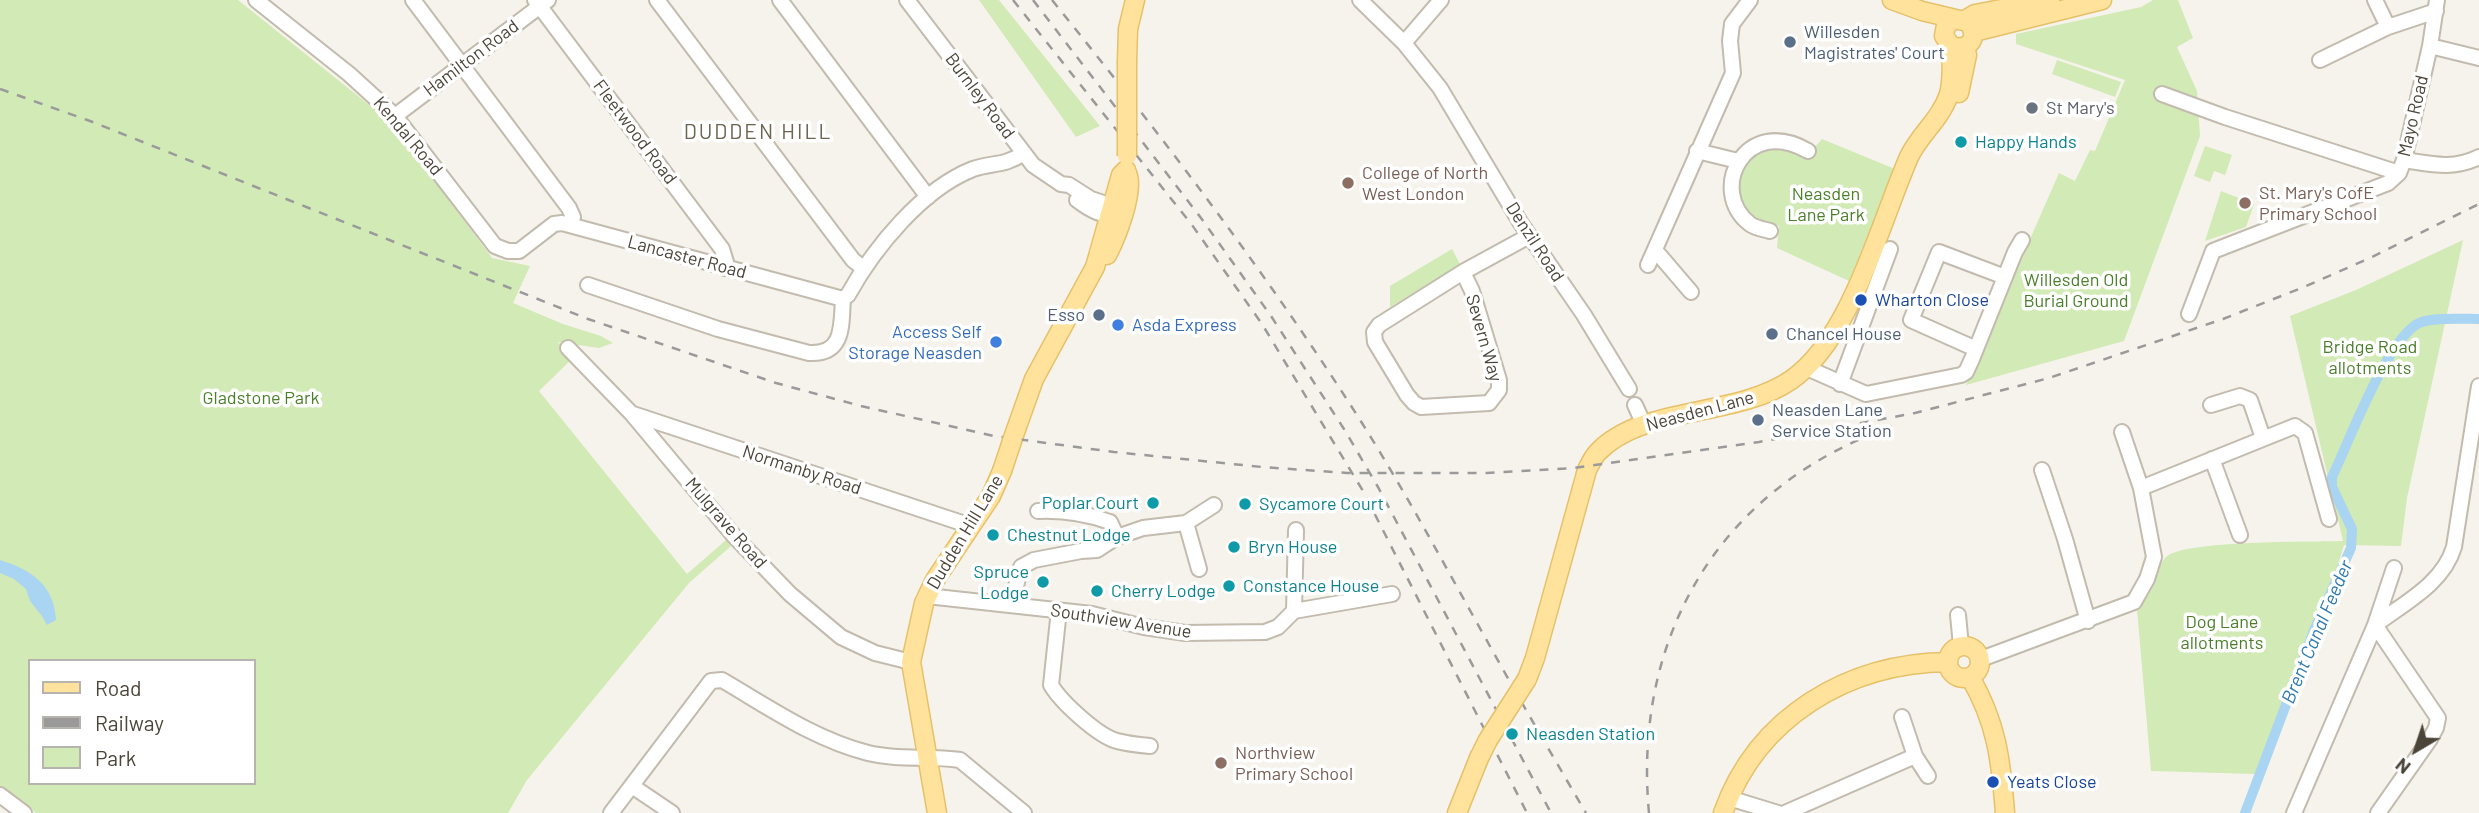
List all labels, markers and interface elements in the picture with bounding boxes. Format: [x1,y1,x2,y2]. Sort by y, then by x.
street label: Hamilton Road [419,15,523,101]
place label: Willesden Magistrates' Court [1804,21,1945,64]
marker: Willesden Magistrates' Court [1782,34,1798,50]
street label: Burnley Road [941,49,1019,143]
street label: Mayo Road [2393,73,2433,159]
street label: Fleetwood Road [589,75,681,189]
street label: Kendal Road [369,92,447,180]
place label: St Mary's [2046,97,2115,119]
marker: St Mary's [2024,100,2040,116]
district label: DUDDEN HILL [685,119,831,145]
place label: Happy Hands [1975,131,2077,153]
marker: Happy Hands [1953,134,1969,150]
place label: College of North West London [1362,162,1488,204]
marker: College of North West London [1340,175,1356,191]
place label: St. Mary's CofE Primary School [2259,182,2377,224]
park label: Neasden Lane Park [1787,183,1865,226]
marker: St. Mary's CofE Primary School [2237,195,2253,211]
street label: Denzil Road [1501,198,1569,286]
street label: Lancaster Road [625,231,749,283]
park label: Willesden Old Burial Ground [2023,269,2129,312]
place label: Wharton Close [1875,289,1989,311]
street label: Severn Way [1461,292,1507,384]
marker: Wharton Close [1853,292,1869,308]
place label: Esso [1047,304,1085,326]
marker: Esso [1091,307,1107,323]
place label: Asda Express [1132,314,1237,336]
marker: Asda Express [1110,317,1126,333]
place label: Access Self Storage Neasden [848,321,982,364]
place label: Chancel House [1786,323,1902,345]
marker: Chancel House [1764,326,1780,342]
marker: Access Self Storage Neasden [988,334,1004,350]
park label: Bridge Road allotments [2323,336,2417,378]
street label: Neasden Lane [1644,386,1756,436]
park label: Gladstone Park [202,387,320,409]
place label: Neasden Lane Service Station [1772,399,1892,442]
marker: Neasden Lane Service Station [1750,412,1766,428]
street label: Normanby Road [740,441,864,499]
street label: Dudden Hill Lane [922,471,1008,593]
street label: Mulgrave Road [681,473,771,573]
place label: Poplar Court [1042,492,1139,514]
place label: Sycamore Court [1259,493,1384,515]
marker: Poplar Court [1145,495,1161,511]
marker: Sycamore Court [1237,496,1253,512]
place label: Chestnut Lodge [1007,524,1131,546]
marker: Chestnut Lodge [985,527,1001,543]
place label: Bryn House [1248,536,1337,558]
marker: Bryn House [1226,539,1242,555]
water label: Brent Canal Feeder [2277,557,2357,707]
place label: Spruce Lodge [973,561,1029,604]
marker: Spruce Lodge [1035,574,1051,590]
place label: Constance House [1243,575,1379,597]
marker: Constance House [1221,578,1237,594]
place label: Cherry Lodge [1111,580,1216,602]
marker: Cherry Lodge [1089,583,1105,599]
street label: Southview Avenue [1049,599,1193,643]
park label: Dog Lane allotments [2181,611,2263,654]
legend [28,659,256,785]
text: Road [95,675,141,700]
text: Railway [95,710,164,735]
north arrow [2381,715,2451,785]
place label: Neasden Station [1526,723,1655,745]
marker: Neasden Station [1504,726,1520,742]
place label: Northview Primary School [1235,742,1353,784]
text: Park [95,745,136,770]
text: N [2390,754,2415,780]
marker: Northview Primary School [1213,755,1229,771]
place label: Yeats Close [2007,771,2097,793]
marker: Yeats Close [1985,774,2001,790]

